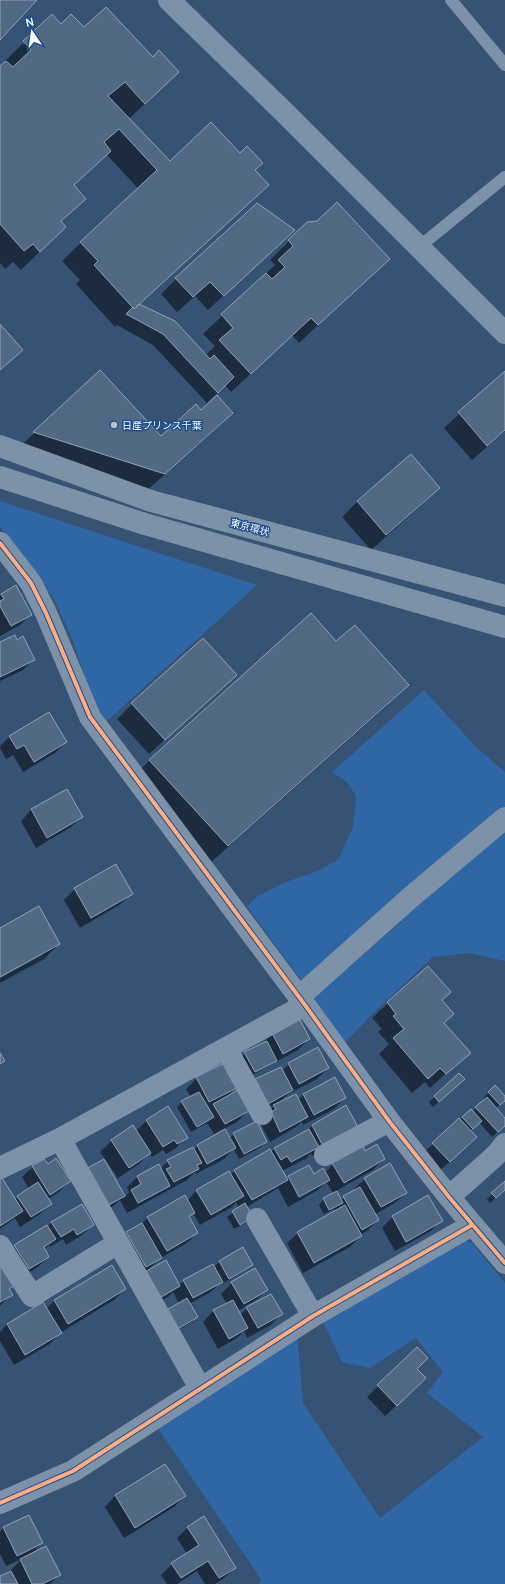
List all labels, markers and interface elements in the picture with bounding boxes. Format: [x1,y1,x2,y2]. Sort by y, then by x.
north arrow [12,12,52,52]
text: N [24,14,35,30]
place label: 日産プリンス千葉 [122,418,202,432]
marker: 日産プリンス千葉 [109,420,119,430]
street label: 東京環状 [229,515,271,539]

